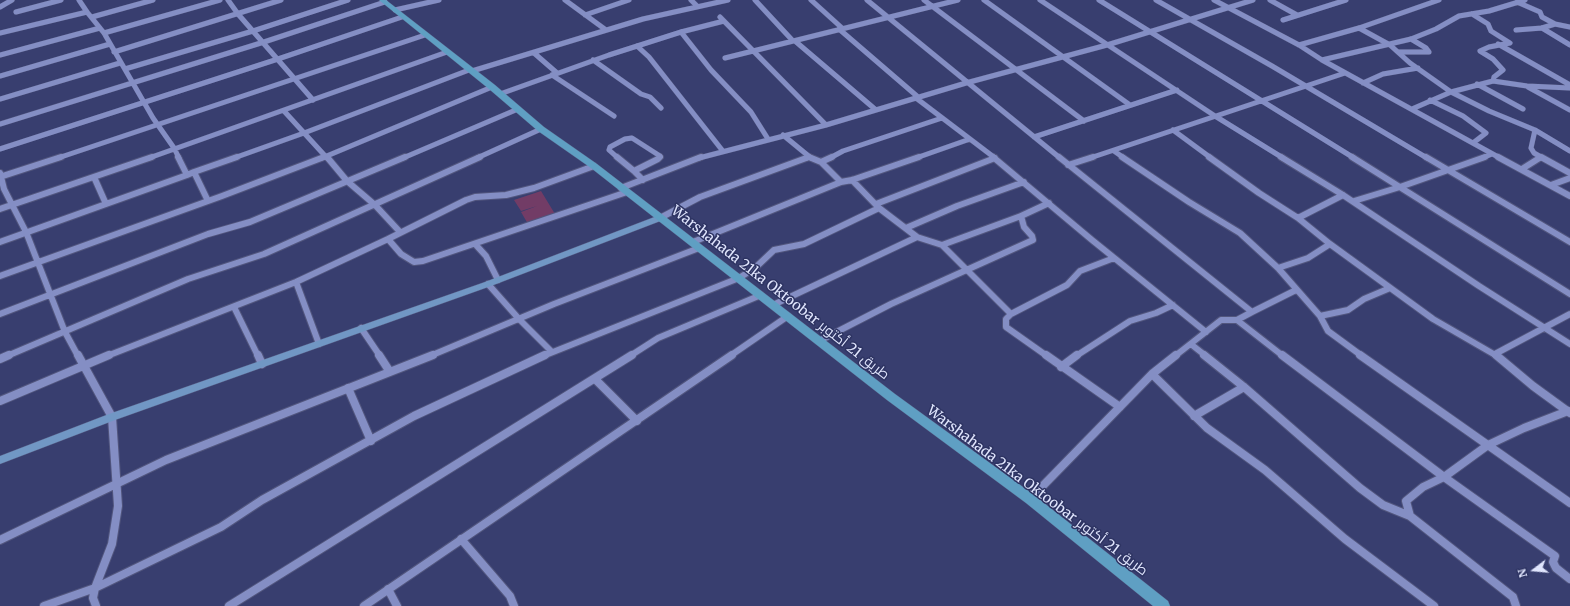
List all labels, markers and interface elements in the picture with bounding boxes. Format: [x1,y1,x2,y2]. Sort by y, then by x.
street label: Warshahada 21ka Oktoobar طريق 21 أكتوبر [668,203,892,383]
street label: Warshahada 21ka Oktoobar طريق 21 أكتوبر [923,402,1151,580]
north arrow [1514,550,1554,590]
text: N [1515,567,1530,579]

